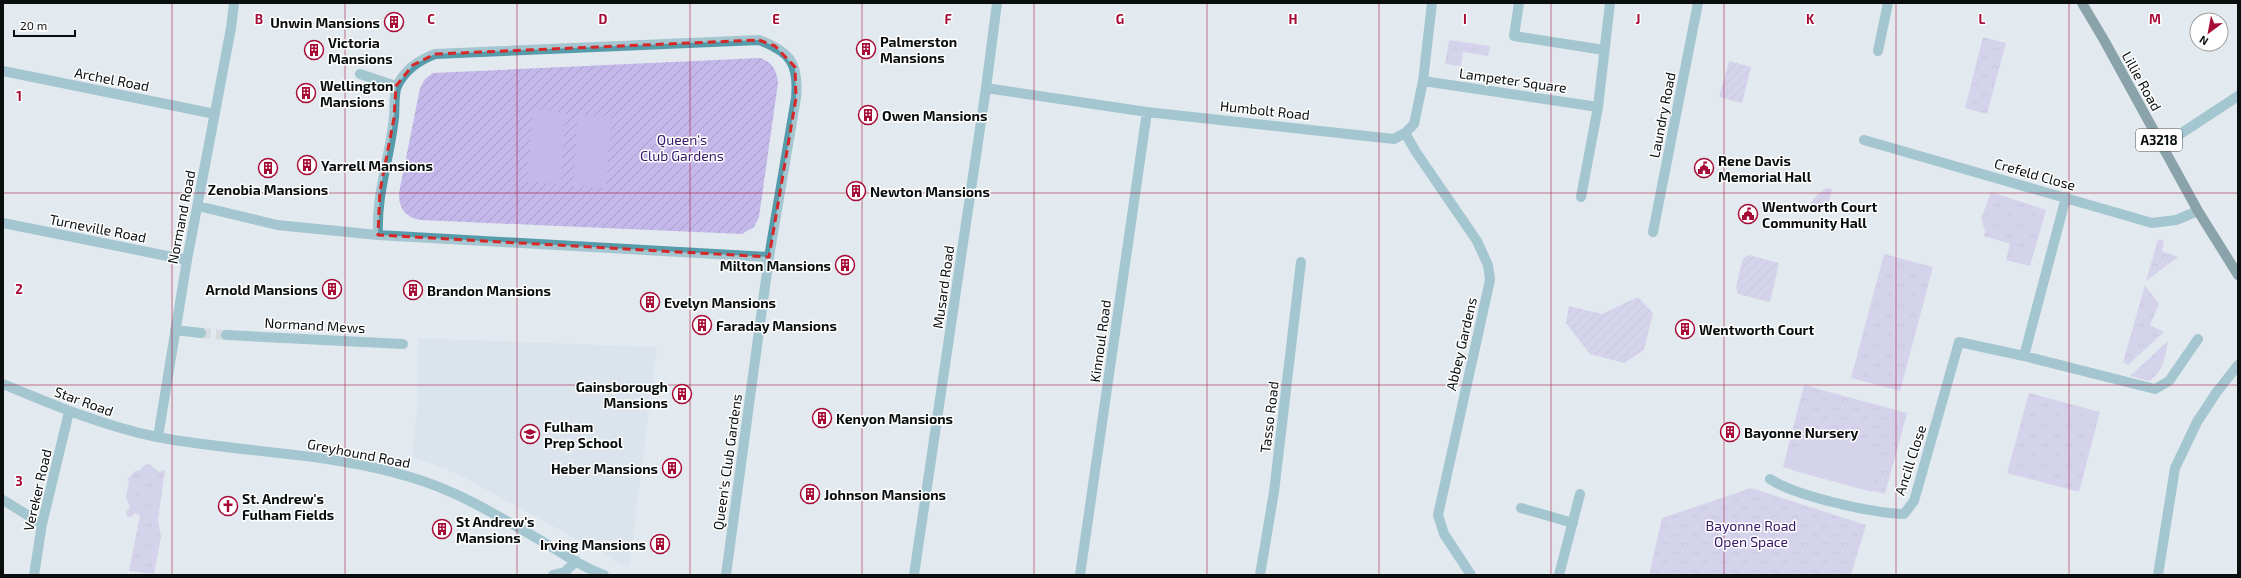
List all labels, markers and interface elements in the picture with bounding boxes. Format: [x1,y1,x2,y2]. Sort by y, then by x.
text: B [255,11,263,27]
building icon: Unwin Mansions [383,11,405,33]
text: C [427,11,435,27]
text: D [599,11,608,27]
text: E [772,11,780,27]
text: F [944,11,952,27]
text: G [1116,11,1124,27]
text: H [1289,11,1298,27]
text: I [1463,11,1467,27]
text: J [1636,11,1640,27]
text: K [1806,11,1815,27]
text: L [1979,11,1986,27]
text: M [2149,11,2161,27]
scale bar [14,12,75,38]
north arrow [2189,12,2229,52]
place label: Unwin Mansions [270,14,380,31]
text: 20 m [20,18,47,32]
place label: Palmerston Mansions [880,33,957,66]
text: N [2197,33,2210,49]
place label: Victoria Mansions [328,34,393,67]
building icon: Palmerston Mansions [855,38,877,60]
building icon: Victoria Mansions [303,39,325,61]
street label: Lillie Road [2119,48,2165,114]
street label: Archel Road [73,63,151,95]
street label: Lampeter Square [1458,64,1568,96]
street label: Laundry Road [1645,71,1679,159]
place label: Wellington Mansions [320,77,393,110]
building icon: Wellington Mansions [295,82,317,104]
text: 1 [16,88,22,104]
street label: Humbolt Road [1219,97,1311,123]
building icon: Owen Mansions [857,104,879,126]
place label: Owen Mansions [882,107,987,124]
road number: A3218 [2136,129,2182,151]
park label: Queen's Club Gardens [640,131,724,164]
place label: Rene Davis Memorial Hall [1718,152,1812,185]
building icon: Yarrell Mansions [296,154,318,176]
street label: Crefeld Close [1992,154,2078,194]
building icon: Zenobia Mansions [257,157,279,179]
place label: Yarrell Mansions [321,157,433,174]
public building icon: Rene Davis Memorial Hall [1693,157,1715,179]
street label: Normand Road [164,169,198,265]
building icon: Newton Mansions [845,180,867,202]
place label: Zenobia Mansions [208,181,328,198]
place label: Newton Mansions [870,183,990,200]
place label: Wentworth Court Community Hall [1762,198,1878,231]
public building icon: Wentworth Court Community Hall [1737,203,1759,225]
street label: Turneville Road [48,210,148,246]
street label: Musard Road [929,244,957,330]
building icon: Milton Mansions [834,254,856,276]
place label: Milton Mansions [720,257,831,274]
building icon: Arnold Mansions [321,278,343,300]
building icon: Brandon Mansions [402,279,424,301]
text: 2 [15,281,23,297]
place label: Arnold Mansions [206,281,318,298]
place label: Brandon Mansions [427,282,551,299]
building icon: Evelyn Mansions [639,291,661,313]
place label: Evelyn Mansions [664,294,776,311]
street label: Abbey Gardens [1442,296,1480,392]
street label: Kinnoul Road [1086,299,1114,383]
street label: Normand Mews [264,314,366,336]
building icon: Faraday Mansions [691,314,713,336]
place label: Faraday Mansions [716,317,837,334]
building icon: Wentworth Court [1674,318,1696,340]
place label: Wentworth Court [1699,321,1815,338]
place label: Gainsborough Mansions [576,378,668,411]
street label: Tasso Road [1256,380,1282,454]
street label: Star Road [52,382,116,420]
building icon: Gainsborough Mansions [671,383,693,405]
street label: Queen's Club Gardens [709,393,745,531]
building icon: Kenyon Mansions [811,407,833,429]
place label: Kenyon Mansions [836,410,953,427]
place label: Fulham Prep School [544,418,623,451]
building icon: Bayonne Nursery [1719,421,1741,443]
school or university icon: Fulham Prep School [519,423,541,445]
street label: Ancill Close [1891,423,1929,497]
place label: Bayonne Nursery [1744,424,1858,441]
street label: Greyhound Road [306,435,412,471]
street label: Vereker Road [19,447,55,533]
building icon: Heber Mansions [661,457,683,479]
place label: Heber Mansions [551,460,658,477]
text: 3 [15,473,23,489]
building icon: Johnson Mansions [799,483,821,505]
place label: Johnson Mansions [824,486,946,503]
place label: St. Andrew's Fulham Fields [242,490,334,523]
church icon: St. Andrew's Fulham Fields [217,495,239,517]
place label: St Andrew's Mansions [456,513,535,546]
park label: Bayonne Road Open Space [1706,517,1796,550]
building icon: St Andrew's Mansions [431,518,453,540]
building icon: Irving Mansions [649,533,671,555]
place label: Irving Mansions [540,536,646,553]

